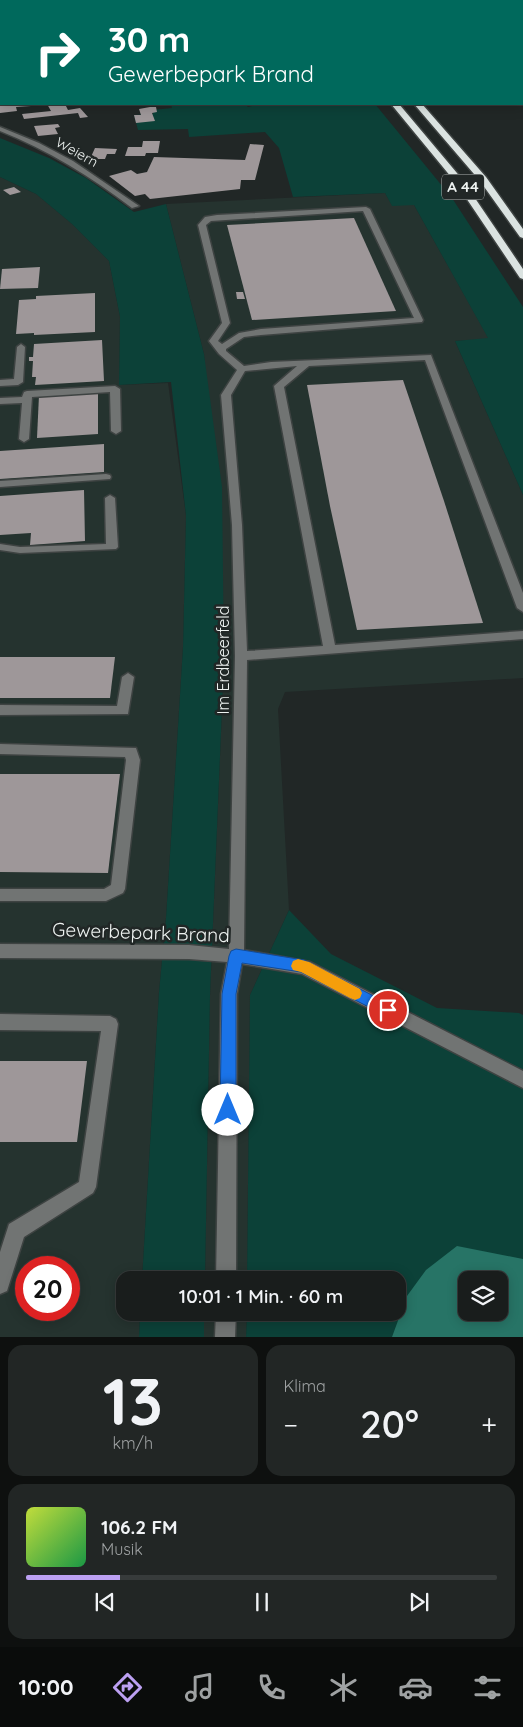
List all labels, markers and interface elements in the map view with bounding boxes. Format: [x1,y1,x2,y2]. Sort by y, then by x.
text: 30 m [108,17,190,61]
icon: right [25,20,90,85]
text: Gewerbepark Brand [108,60,314,88]
street label: Weiern [53,133,101,171]
road number: A 44 [442,174,484,200]
street label: Im Erdbeerfeld [213,606,233,714]
street label: Gewerbepark Brand [52,917,230,947]
pin [367,989,409,1031]
icon: arrive [374,996,402,1024]
position arrow [201,1083,253,1135]
speed limit sign: 20 [15,1256,80,1321]
map controls [458,1271,508,1321]
button: layers [458,1271,508,1321]
text: 10:01 · 1 Min. · 60 m [179,1284,343,1308]
text: 13 [103,1360,163,1441]
text: Klima [284,1376,326,1396]
text: 20° [360,1400,419,1448]
text: − [284,1407,298,1442]
text: + [481,1407,497,1442]
text: km/h [112,1433,153,1453]
text: 106.2 FM [101,1515,178,1539]
text: Musik [101,1539,143,1559]
icon: previous [91,1588,119,1616]
icon: pause [248,1588,276,1616]
icon: next [405,1588,433,1616]
icon: directions [110,1670,145,1705]
icon: music [182,1670,217,1705]
icon: phone [254,1670,289,1705]
icon: climate [326,1670,361,1705]
icon: car [398,1670,433,1705]
icon: filters [470,1670,505,1705]
text: 10:00 [18,1673,74,1701]

